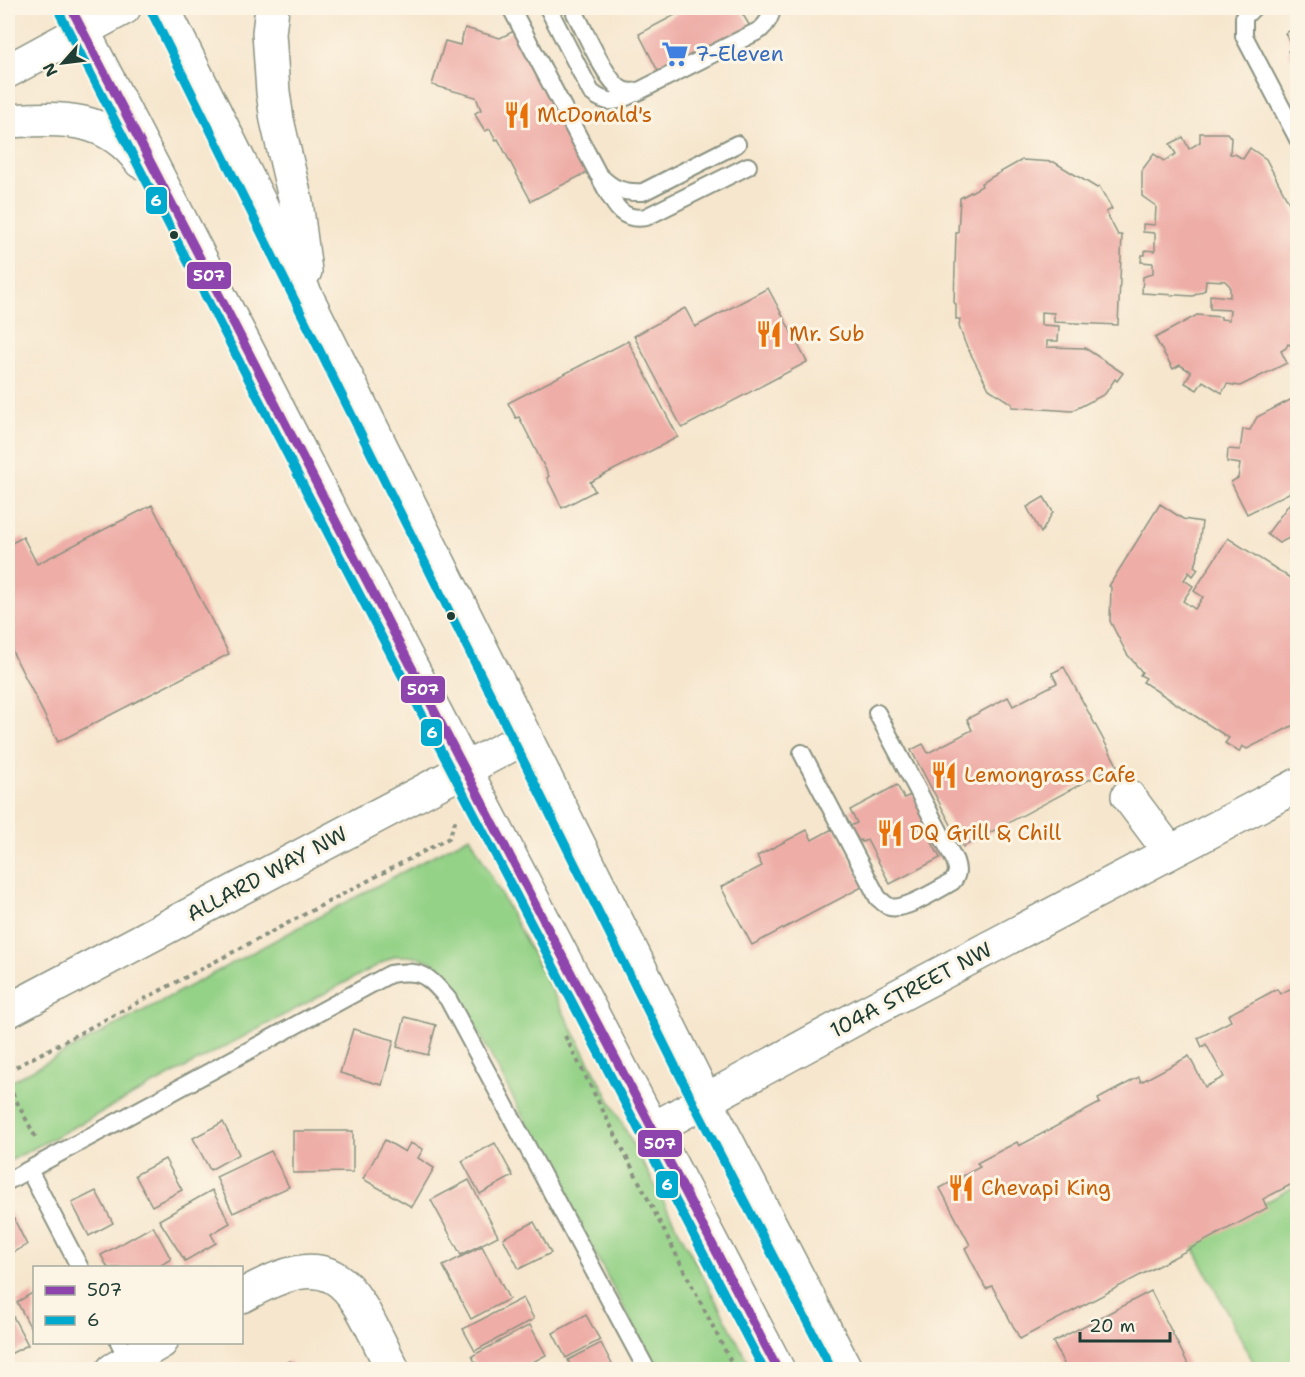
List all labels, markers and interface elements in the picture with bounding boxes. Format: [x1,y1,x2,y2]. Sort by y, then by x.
north arrow [33,33,93,93]
supermarket icon: 7-Eleven [660,39,690,69]
place label: 7-Eleven [695,40,784,68]
text: N [38,59,62,80]
restaurant icon: McDonald's [502,100,532,130]
place label: McDonald's [537,101,652,129]
line badge: 6 [145,186,168,215]
text: 6 [150,190,162,211]
unlabelled marker [168,229,180,241]
line badge: 507 [186,261,232,290]
text: 507 [193,265,225,286]
restaurant icon: Mr. Sub [754,319,784,349]
place label: Mr. Sub [789,320,865,348]
unlabelled marker [445,610,457,622]
line badge: 507 [400,675,446,704]
text: 507 [407,679,439,700]
line badge: 6 [420,718,443,747]
text: 6 [426,722,438,743]
restaurant icon: Lemongrass Cafe [929,760,959,790]
place label: Lemongrass Cafe [964,761,1136,789]
restaurant icon: DQ Grill & Chill [875,818,905,848]
place label: DQ Grill & Chill [910,819,1062,847]
street label: ALLARD WAY NW [182,820,352,928]
street label: 104A STREET NW [825,935,997,1045]
line badge: 507 [637,1129,683,1158]
text: 507 [644,1133,676,1154]
line badge: 6 [655,1170,679,1199]
restaurant icon: Chevapi King [946,1173,976,1203]
text: 6 [661,1174,673,1195]
place label: Chevapi King [981,1174,1111,1202]
legend [33,1266,243,1344]
text: 507 [87,1278,122,1302]
scale bar [1080,1305,1170,1343]
text: 6 [87,1308,100,1332]
text: 20 m [1089,1314,1135,1338]

